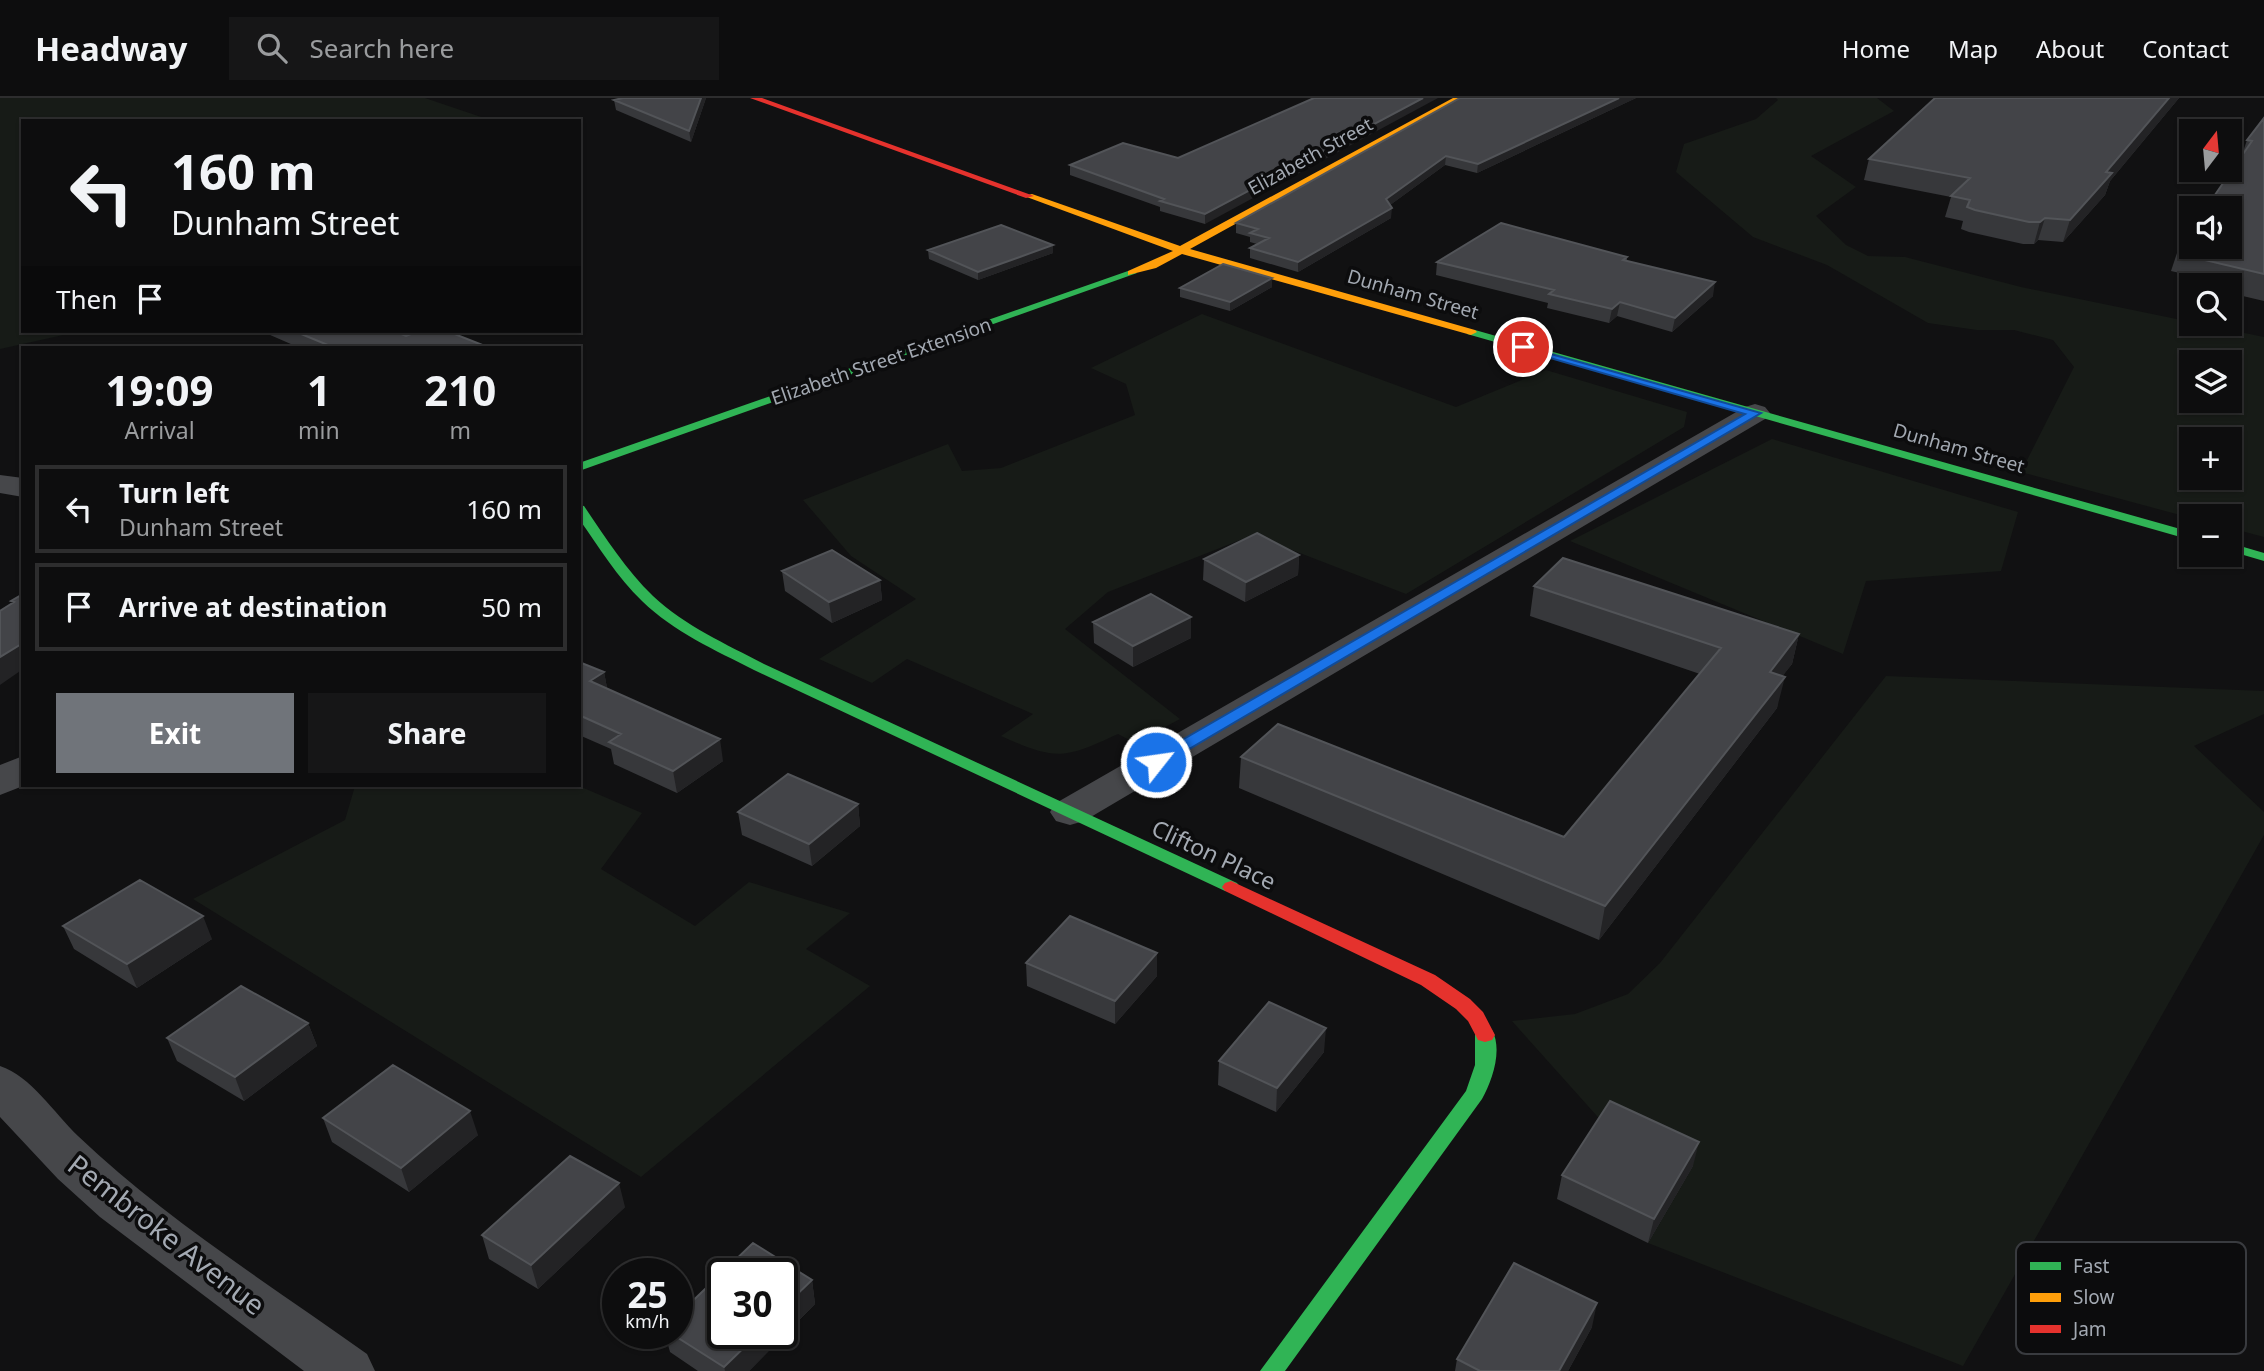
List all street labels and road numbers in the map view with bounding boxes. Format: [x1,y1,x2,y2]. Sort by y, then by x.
street label: Elizabeth Street [1243,111,1377,201]
street label: Dunham Street [1344,263,1482,325]
street label: Elizabeth Street Extension [768,311,994,411]
street label: Dunham Street [1890,417,2028,479]
street label: Clifton Place [1147,811,1281,897]
street label: Pembroke Avenue [61,1145,273,1323]

